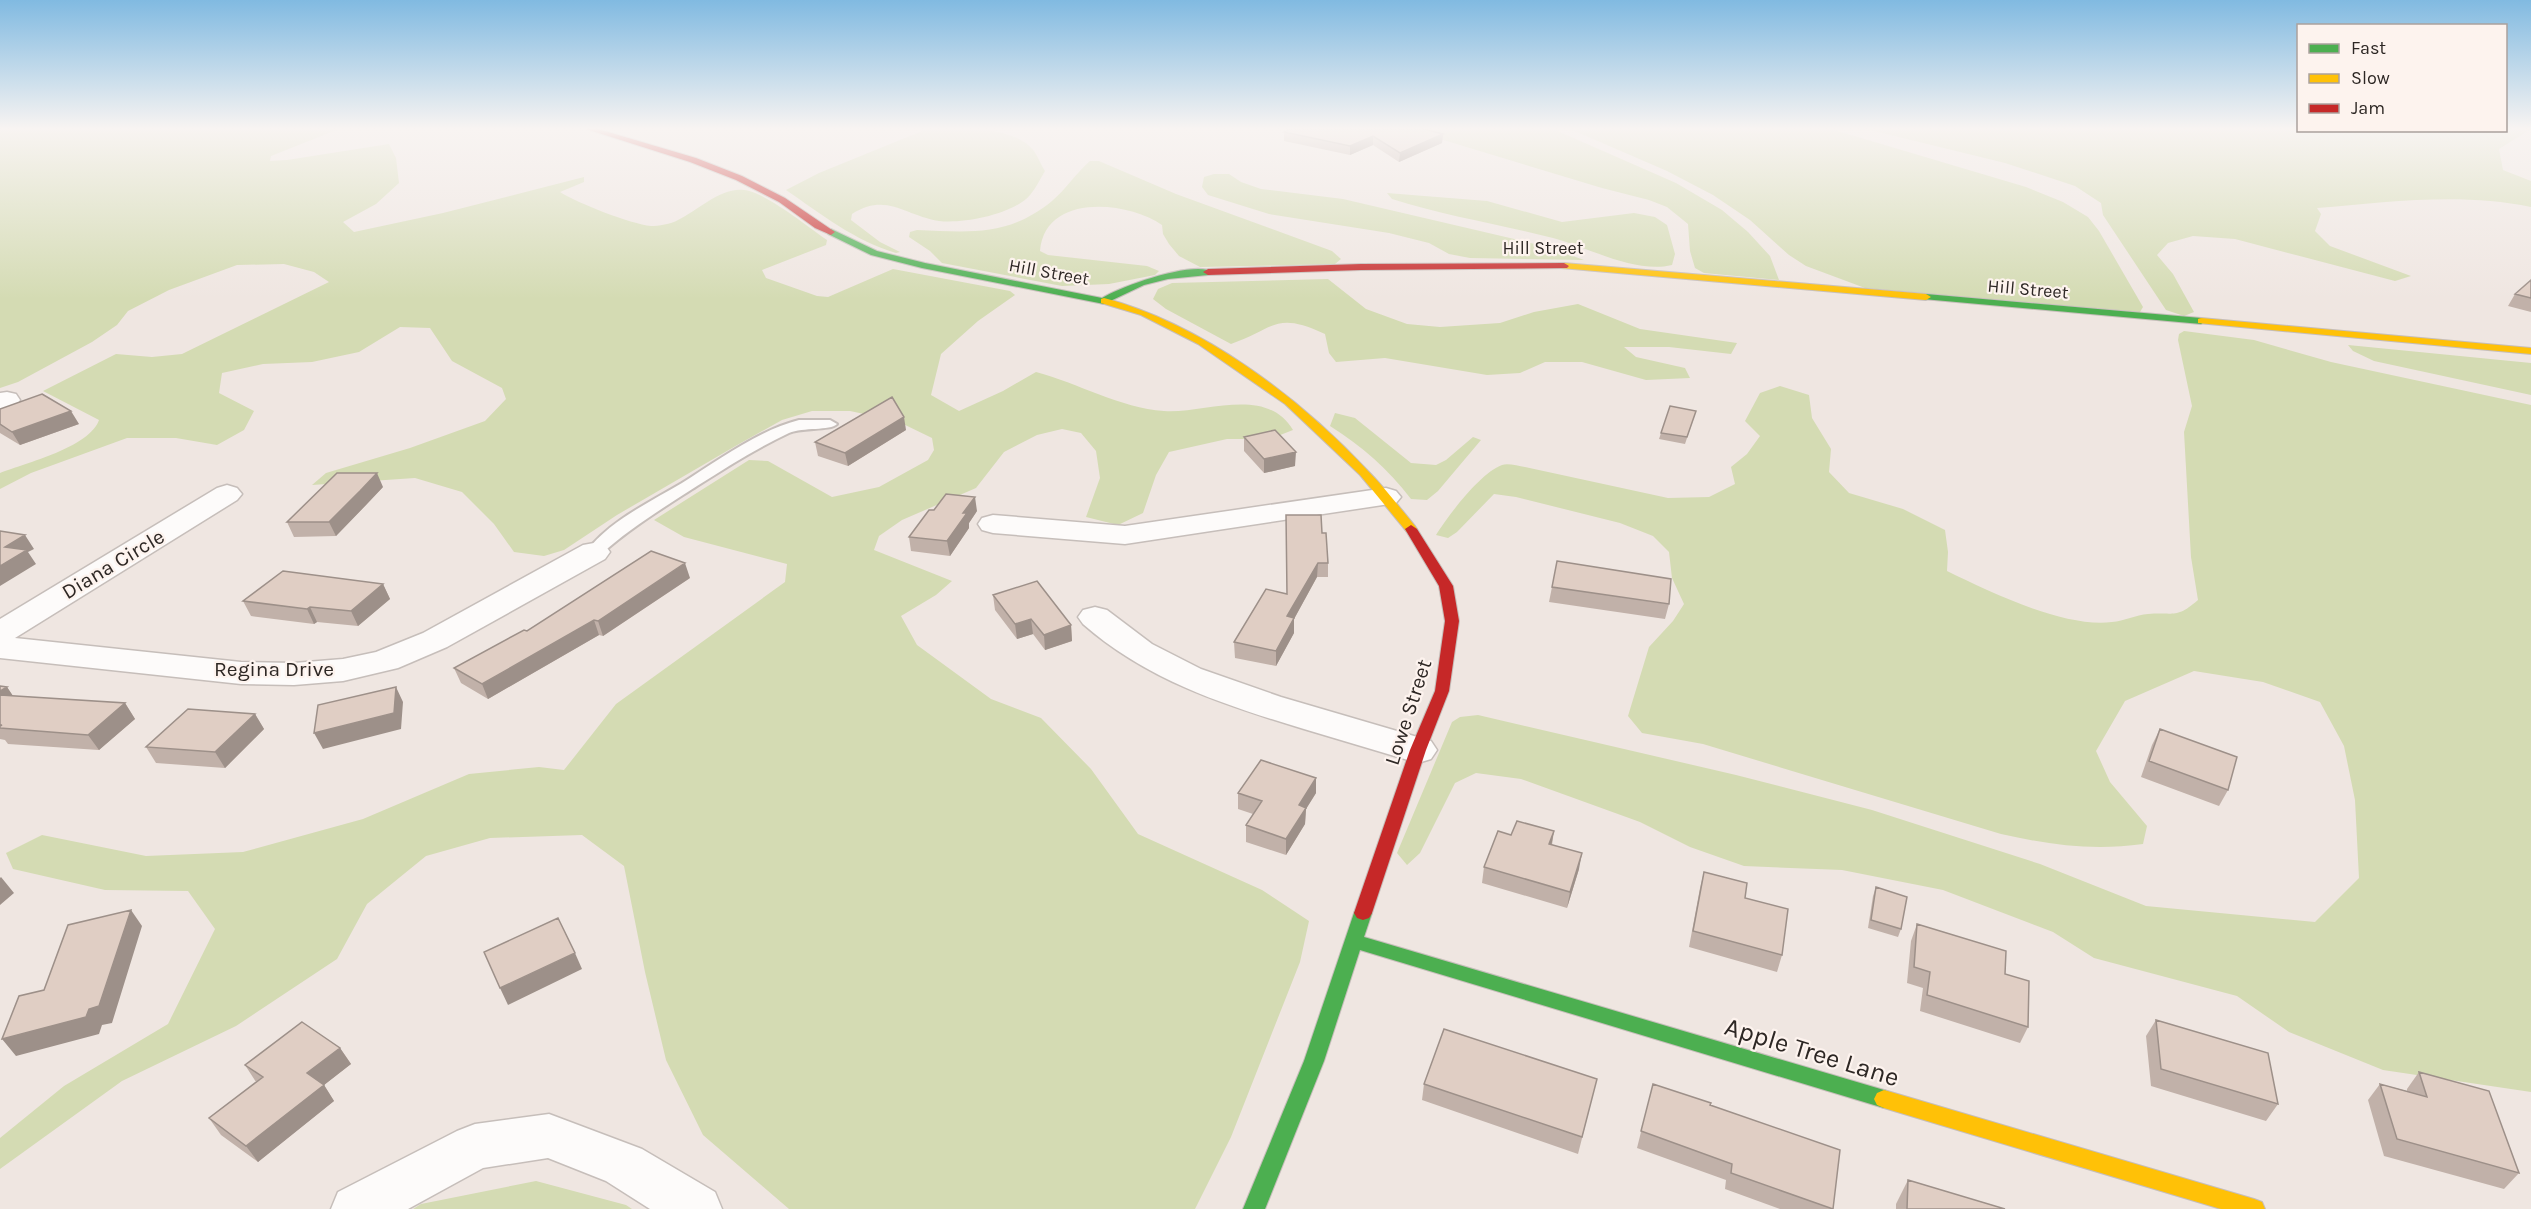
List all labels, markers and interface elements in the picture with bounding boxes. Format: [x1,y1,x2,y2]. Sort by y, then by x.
legend [2297,24,2507,132]
text: Fast [2351,37,2386,59]
text: Slow [2351,67,2390,89]
text: Jam [2351,97,2385,119]
street label: Hill Street [1502,237,1584,259]
street label: Hill Street [1007,254,1091,290]
street label: Hill Street [1987,275,2070,304]
street label: Diana Circle [57,524,169,604]
street label: Lowe Street [1380,656,1436,768]
street label: Regina Drive [214,657,334,681]
street label: Apple Tree Lane [1721,1011,1903,1093]

